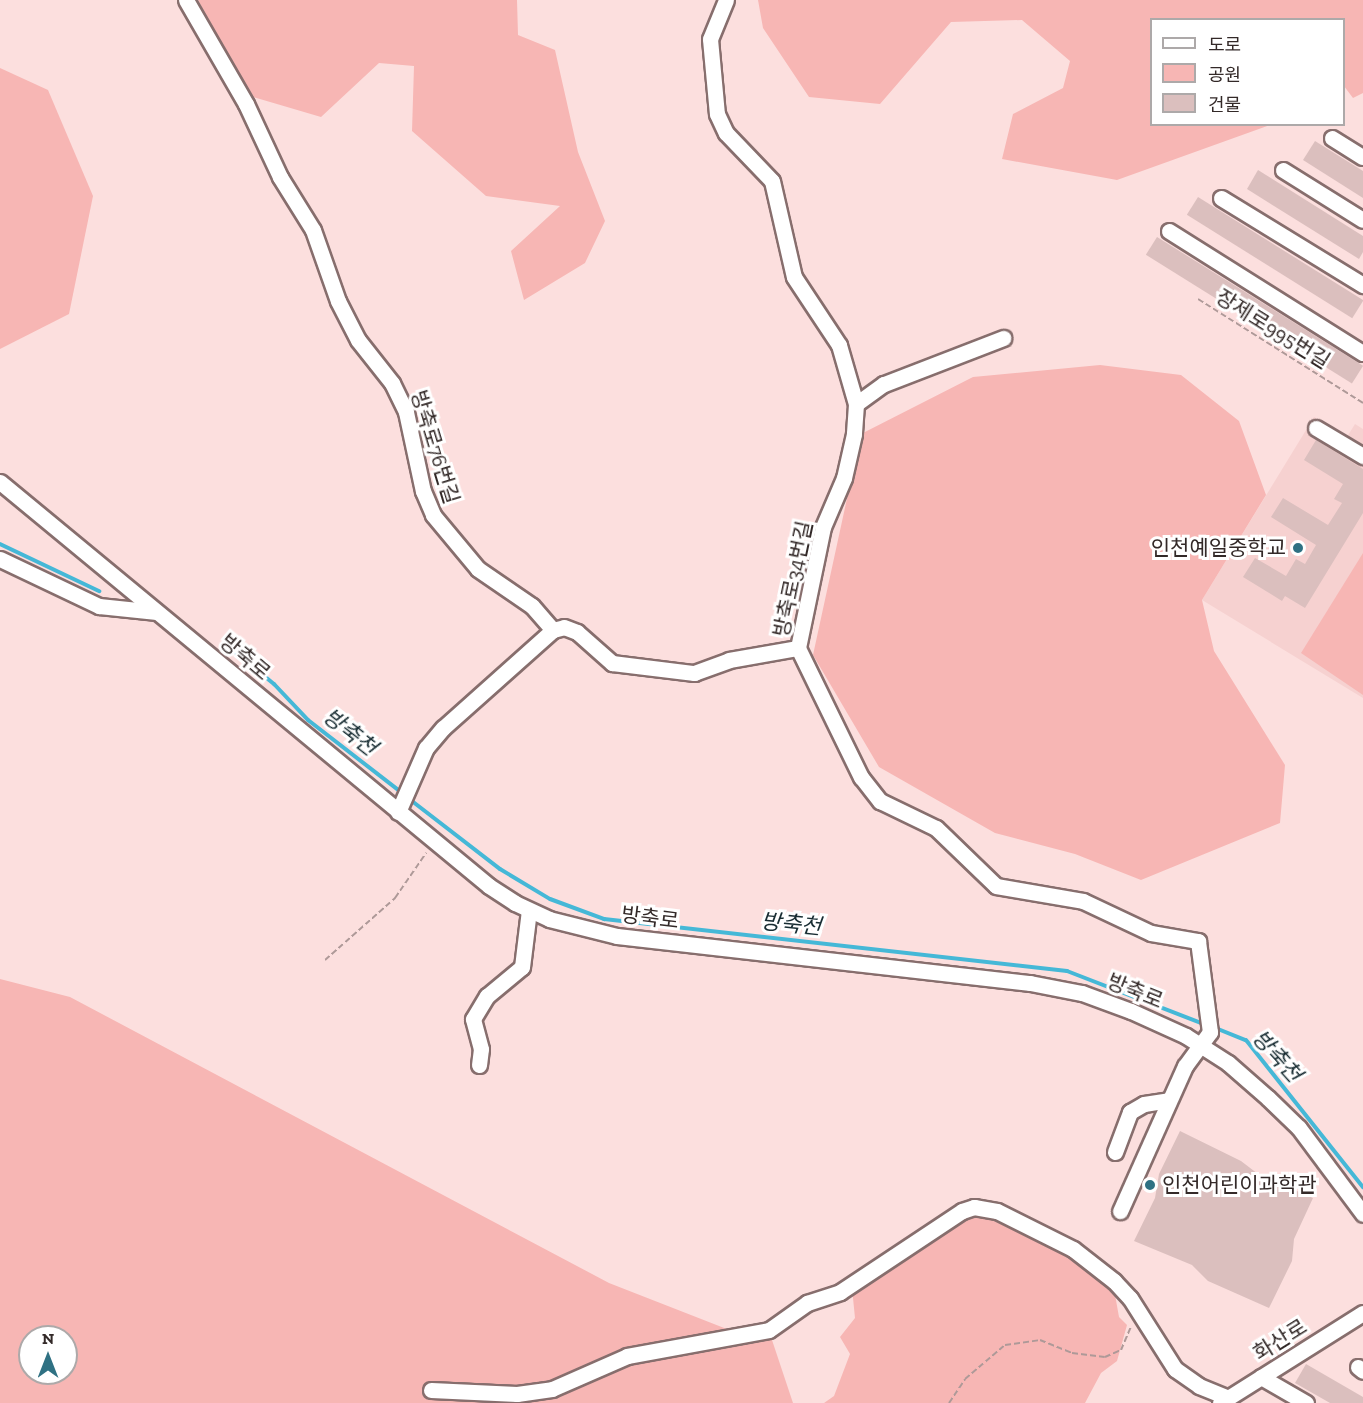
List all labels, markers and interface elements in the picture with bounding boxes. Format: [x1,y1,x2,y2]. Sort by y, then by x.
legend [1150,18,1345,126]
text: 도로 [1208,34,1241,56]
text: 공원 [1208,64,1241,86]
text: 건물 [1208,94,1241,116]
street label: 장제로995번길 [1211,284,1335,374]
street label: 방축로76번길 [406,387,464,507]
street label: 방축로34번길 [768,519,818,639]
place label: 인천예일중학교 [1151,535,1286,561]
marker: 인천예일중학교 [1291,541,1305,555]
street label: 방축로 [215,629,275,685]
water label: 방축천 [318,703,382,761]
street label: 방축로 [620,902,680,934]
water label: 방축천 [759,908,823,940]
street label: 방축로 [1103,968,1167,1014]
water label: 방축천 [1247,1025,1307,1087]
place label: 인천어린이과학관 [1162,1172,1317,1198]
marker: 인천어린이과학관 [1143,1178,1157,1192]
street label: 화산로 [1249,1314,1311,1366]
north arrow [18,1325,78,1385]
text: N [42,1329,54,1348]

